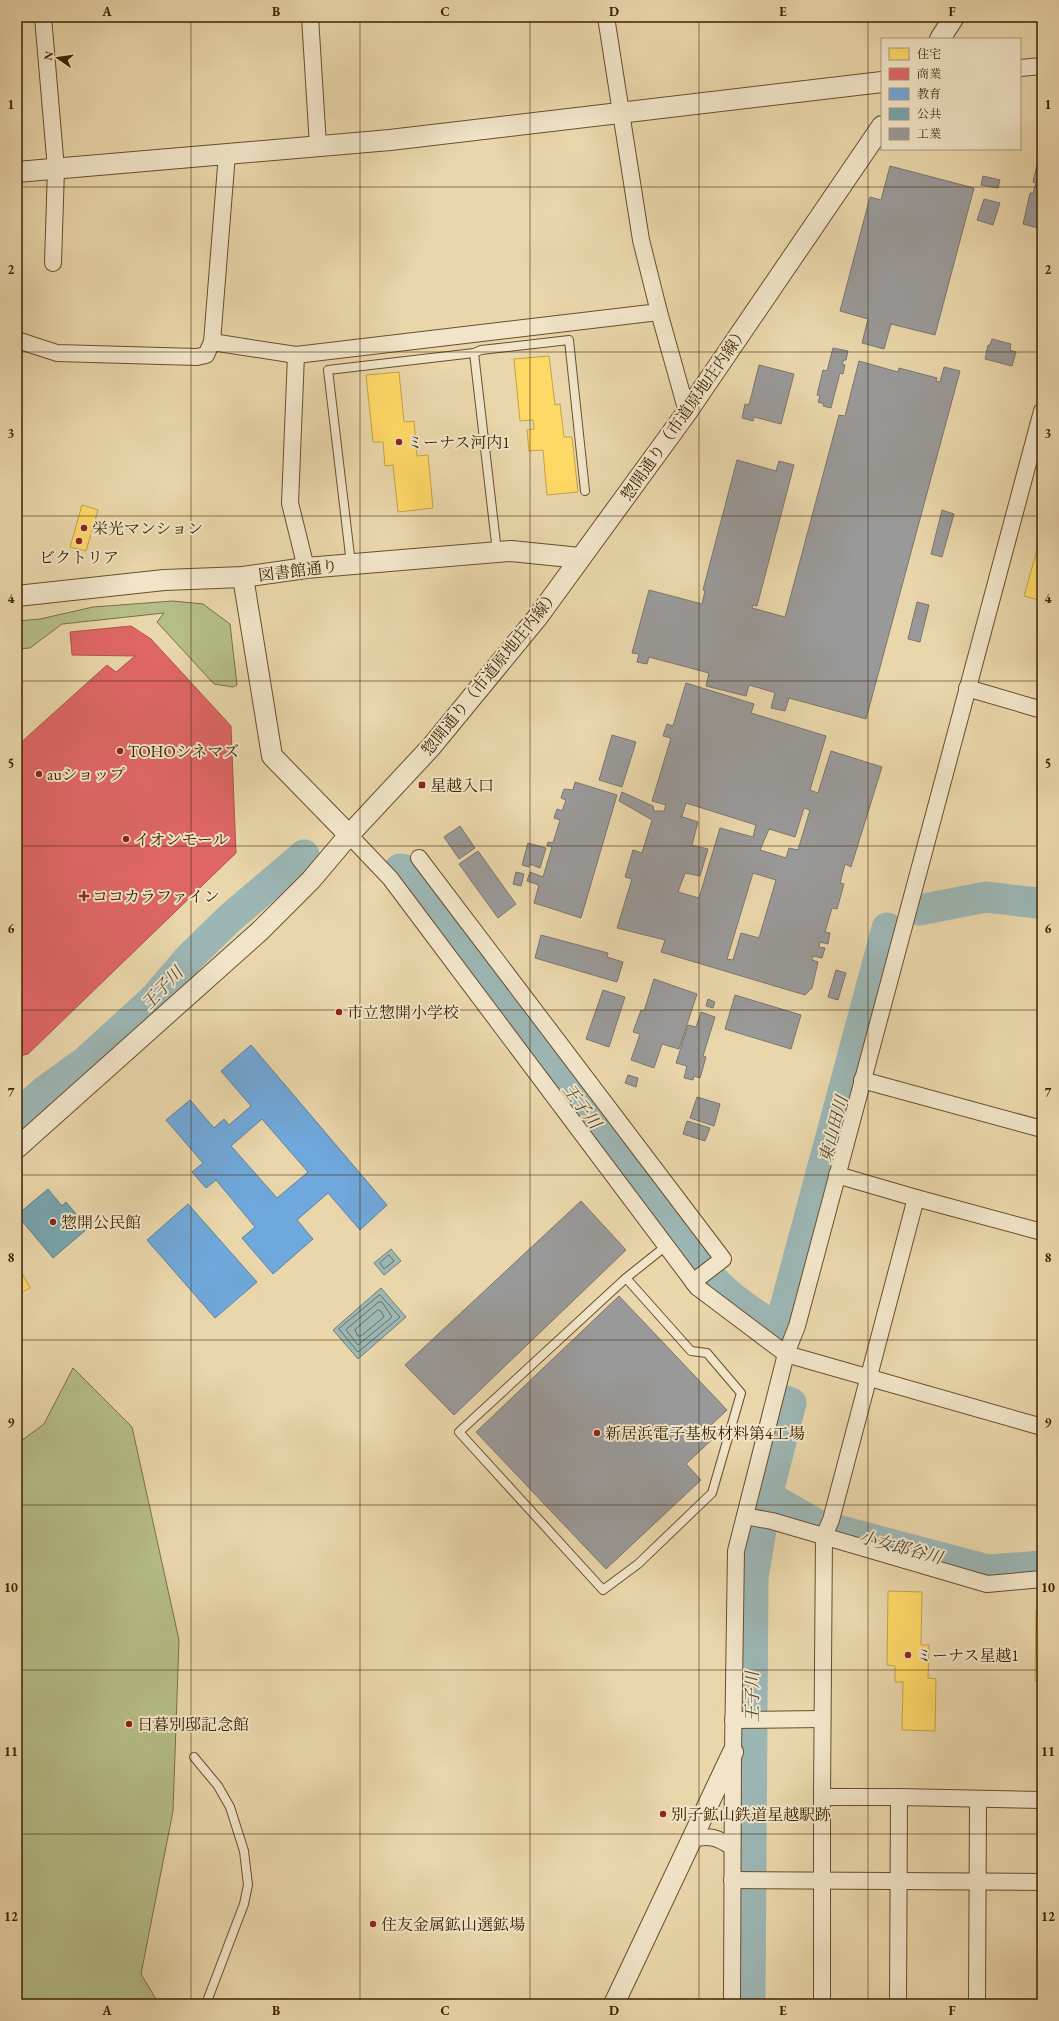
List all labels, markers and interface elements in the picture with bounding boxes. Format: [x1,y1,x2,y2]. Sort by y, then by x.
text: A [101,3,112,20]
text: B [272,3,280,20]
text: C [440,3,450,20]
text: D [609,3,619,20]
text: E [779,3,787,20]
text: F [948,3,956,20]
north arrow [38,38,78,78]
legend [881,38,1021,150]
text: 住宅 [917,46,941,62]
text: N [40,50,56,62]
text: 商業 [917,66,941,82]
text: 教育 [917,86,941,102]
text: 1 [8,96,15,113]
text: 1 [1045,96,1052,113]
text: 公共 [917,106,941,122]
text: 工業 [917,126,941,142]
text: 2 [8,261,15,278]
text: 2 [1045,261,1052,278]
street label: 惣開通り（市道原地庄内線） [616,322,753,505]
text: 3 [8,425,15,442]
text: 3 [1045,425,1052,442]
place label: ミーナス河内1 [407,432,510,453]
marker: ミーナス河内1 [394,437,404,447]
place label: 栄光マンション [92,518,203,539]
marker: 栄光マンション [79,523,89,533]
marker: ビクトリア [74,536,84,546]
place label: ビクトリア [39,547,119,568]
street label: 図書館通り [257,555,339,586]
street label: 惣開通り（市道原地庄内線） [417,585,564,760]
text: 4 [8,590,15,607]
text: 4 [1045,590,1052,607]
place label: TOHOシネマズ [128,741,239,762]
marker: TOHOシネマズ [115,746,125,756]
text: 5 [8,755,14,772]
text: 5 [1045,755,1051,772]
place label: auショップ [47,764,126,785]
marker: auショップ [34,769,44,779]
place label: 星越入口 [430,775,494,796]
marker: 星越入口 [417,780,427,790]
place label: イオンモール [134,829,229,850]
marker: イオンモール [121,834,131,844]
place label: ココカラファイン [92,886,220,907]
marker: ココカラファイン [79,891,89,901]
text: 6 [8,920,15,937]
text: 6 [1045,920,1052,937]
water label: 王子川 [137,960,189,1014]
place label: 市立惣開小学校 [347,1002,459,1023]
marker: 市立惣開小学校 [334,1007,344,1017]
water label: 王子川 [558,1079,607,1135]
text: 7 [8,1084,15,1101]
text: 7 [1045,1084,1052,1101]
water label: 東山田川 [814,1091,853,1165]
place label: 惣開公民館 [61,1212,141,1233]
marker: 惣開公民館 [48,1217,58,1227]
text: 8 [8,1249,15,1266]
text: 8 [1045,1249,1052,1266]
text: 9 [8,1414,15,1431]
text: 9 [1045,1414,1052,1431]
place label: 新居浜電子基板材料第4工場 [605,1423,805,1444]
marker: 新居浜電子基板材料第4工場 [592,1428,602,1438]
water label: 小女郎谷川 [857,1525,947,1569]
text: 10 [4,1579,18,1596]
text: 10 [1041,1579,1055,1596]
place label: ミーナス星越1 [916,1645,1019,1666]
marker: ミーナス星越1 [903,1650,913,1660]
water label: 王子川 [741,1670,763,1723]
place label: 日暮別邸記念館 [137,1714,249,1735]
marker: 日暮別邸記念館 [124,1719,134,1729]
text: 11 [4,1743,18,1760]
text: 11 [1041,1743,1055,1760]
place label: 別子鉱山鉄道星越駅跡 [671,1804,831,1825]
marker: 別子鉱山鉄道星越駅跡 [658,1809,668,1819]
text: 12 [4,1908,18,1925]
text: 12 [1041,1908,1055,1925]
place label: 住友金属鉱山選鉱場 [381,1914,525,1935]
marker: 住友金属鉱山選鉱場 [368,1919,378,1929]
text: A [101,2002,112,2019]
text: B [272,2002,280,2019]
text: C [440,2002,450,2019]
text: D [609,2002,619,2019]
text: E [779,2002,787,2019]
text: F [948,2002,956,2019]

